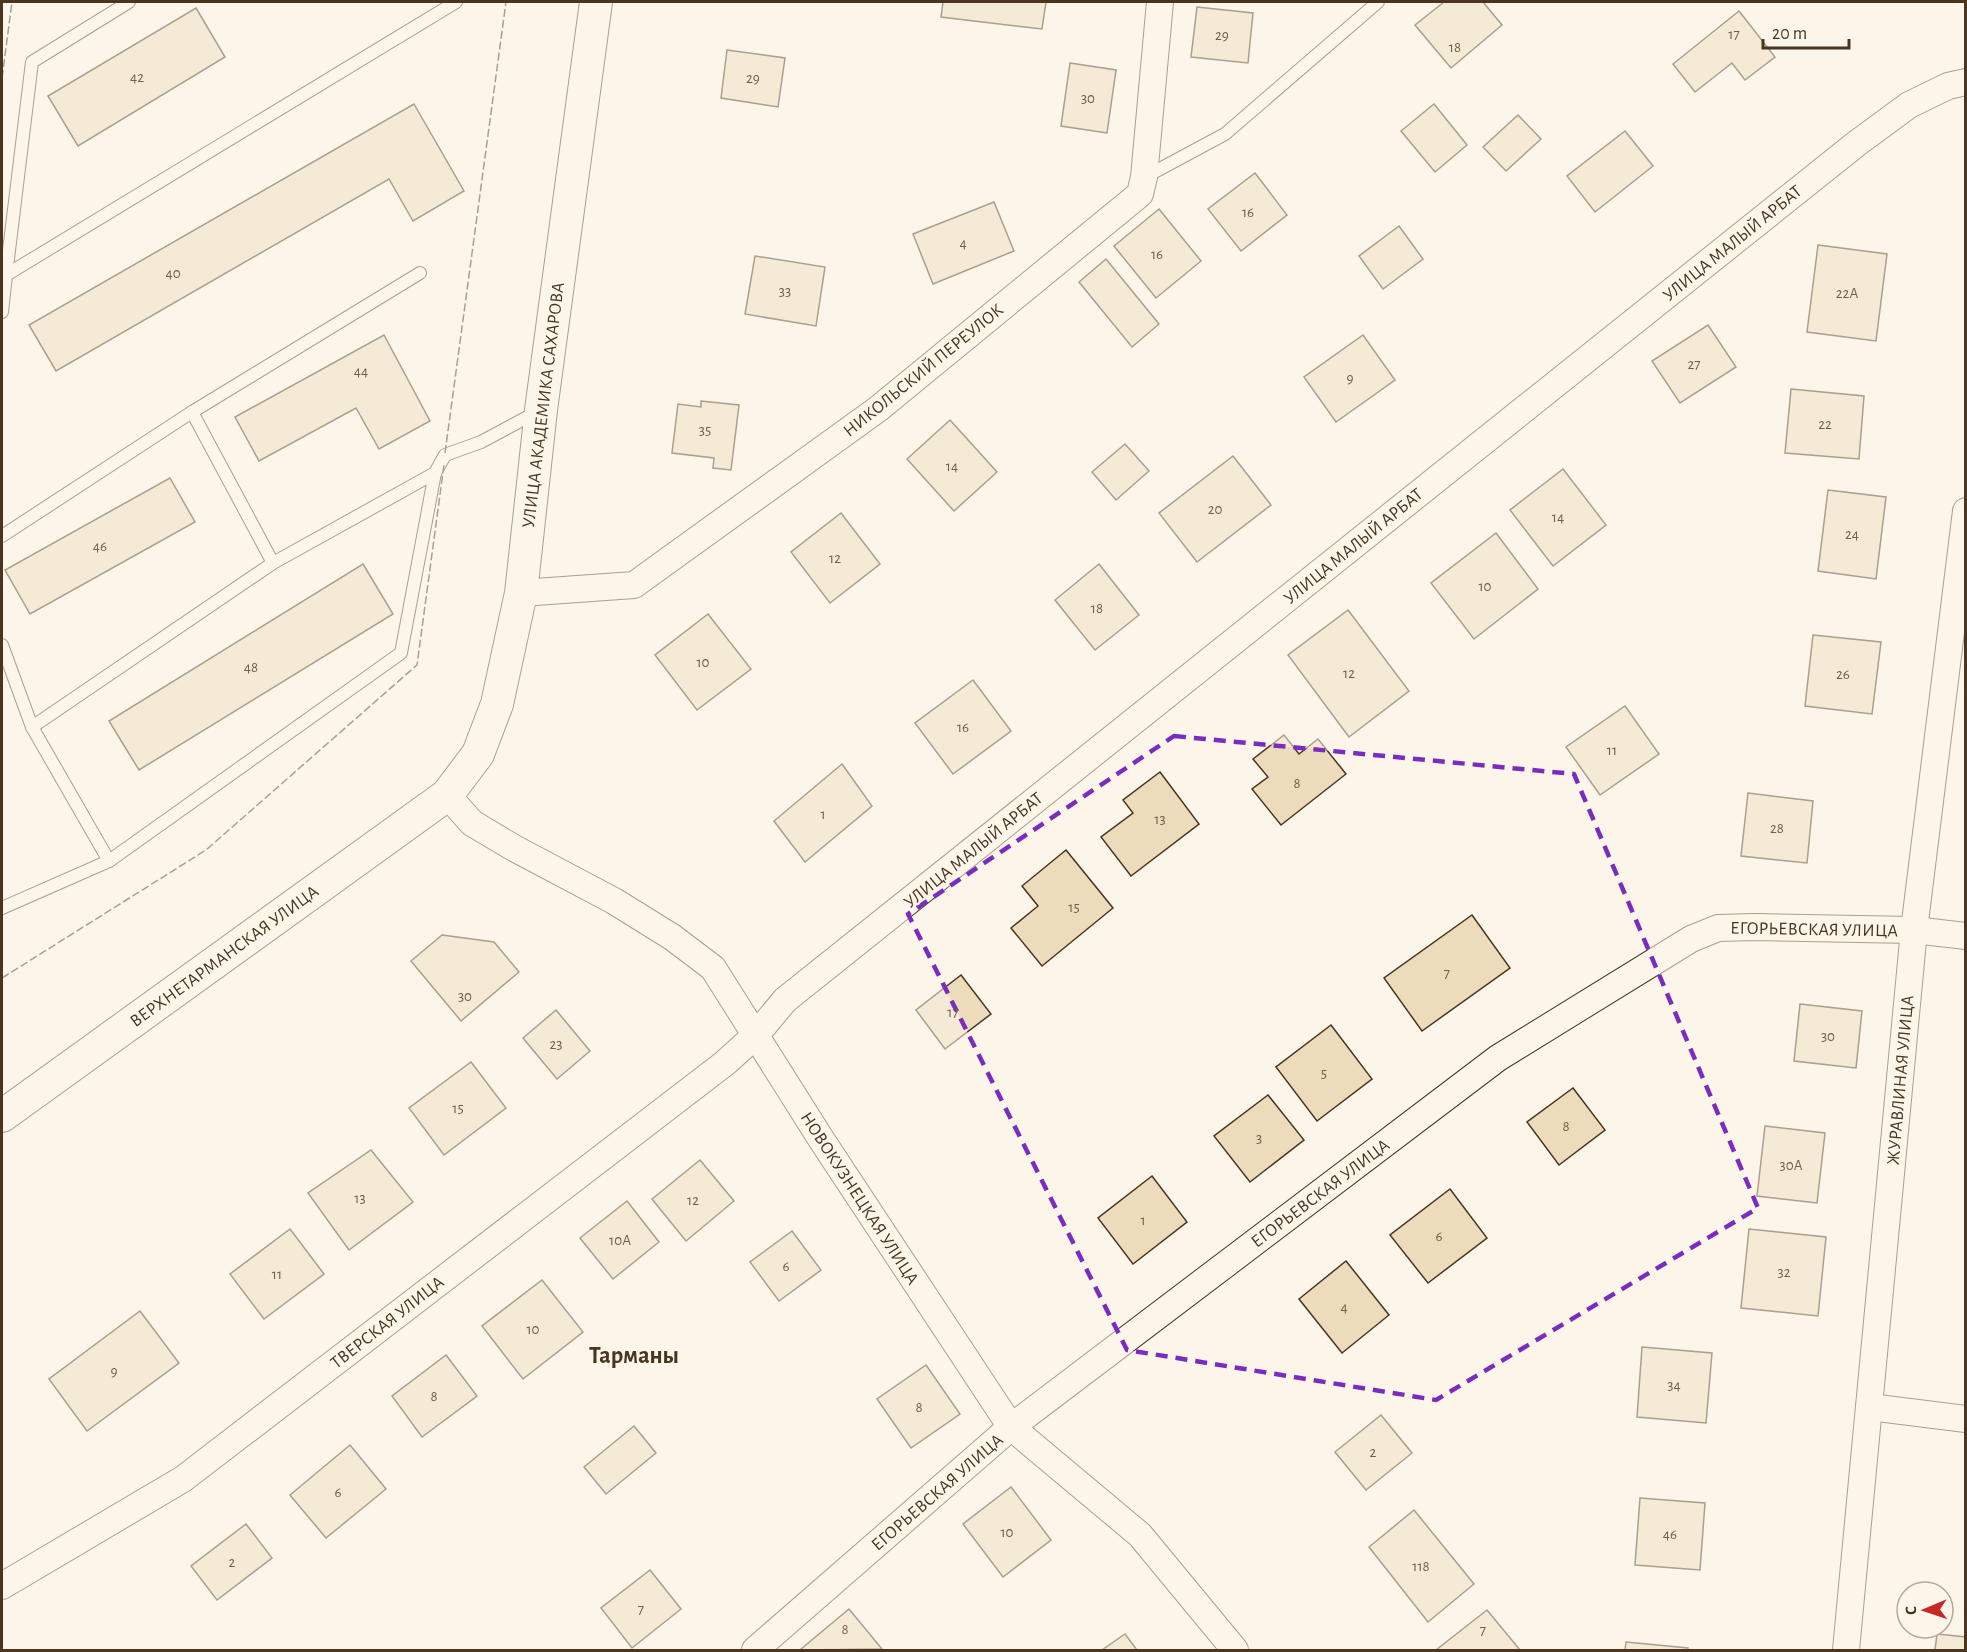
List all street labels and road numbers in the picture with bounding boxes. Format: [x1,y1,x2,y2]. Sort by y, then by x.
street label: УЛИЦА МАЛЫЙ АРБАТ [1659,181,1806,305]
street label: УЛИЦА АКАДЕМИКА САХАРОВА [520,281,568,529]
street label: НИКОЛЬСКИЙ ПЕРЕУЛОК [839,299,1007,441]
street label: УЛИЦА МАЛЫЙ АРБАТ [1280,484,1427,608]
street label: УЛИЦА МАЛЫЙ АРБАТ [900,788,1047,912]
street label: ВЕРХНЕТАРМАНСКАЯ УЛИЦА [127,882,322,1031]
street label: ЕГОРЬЕВСКАЯ УЛИЦА [1730,920,1898,940]
street label: ЖУРАВЛИНАЯ УЛИЦА [1885,994,1917,1166]
street label: НОВОКУЗНЕЦКАЯ УЛИЦА [797,1109,922,1288]
street label: ЕГОРЬЕВСКАЯ УЛИЦА [1248,1136,1393,1252]
street label: ТВЕРСКАЯ УЛИЦА [328,1273,448,1372]
street label: ЕГОРЬЕВСКАЯ УЛИЦА [868,1431,1007,1555]

